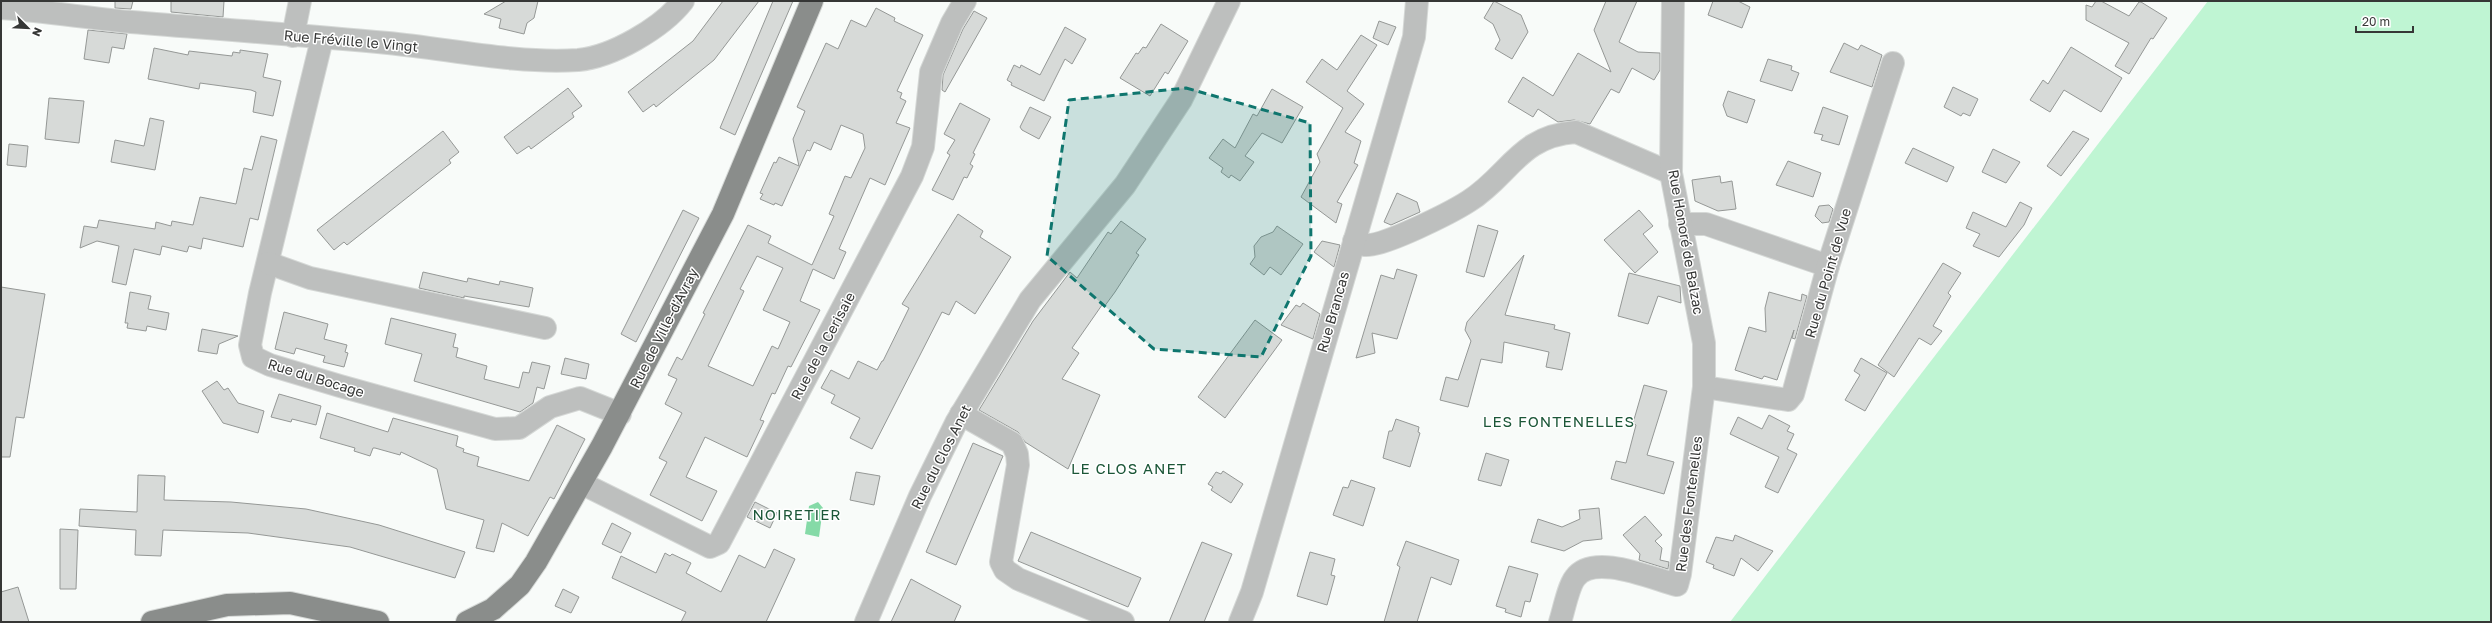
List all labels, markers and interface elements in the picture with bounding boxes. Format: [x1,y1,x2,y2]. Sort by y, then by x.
north arrow [8,8,48,48]
scale bar [2356,8,2413,34]
text: 20 m [2362,14,2390,29]
text: N [30,26,45,39]
street label: Rue Fréville le Vingt [283,26,419,55]
street label: Rue Honoré de Balzac [1665,168,1708,316]
street label: Rue du Point de Vue [1801,206,1854,340]
street label: Rue de Ville-d'Avray [626,265,701,391]
street label: Rue Brancas [1313,269,1352,354]
street label: Rue de la Cerisaie [787,289,858,403]
street label: Rue du Bocage [266,355,366,400]
street label: Rue du Clos Anet [907,402,974,512]
district label: LES FONTENELLES [1483,412,1635,430]
street label: Rue des Fontenelles [1672,435,1705,573]
district label: LE CLOS ANET [1071,459,1187,477]
district label: NOIRETIER [752,505,842,523]

